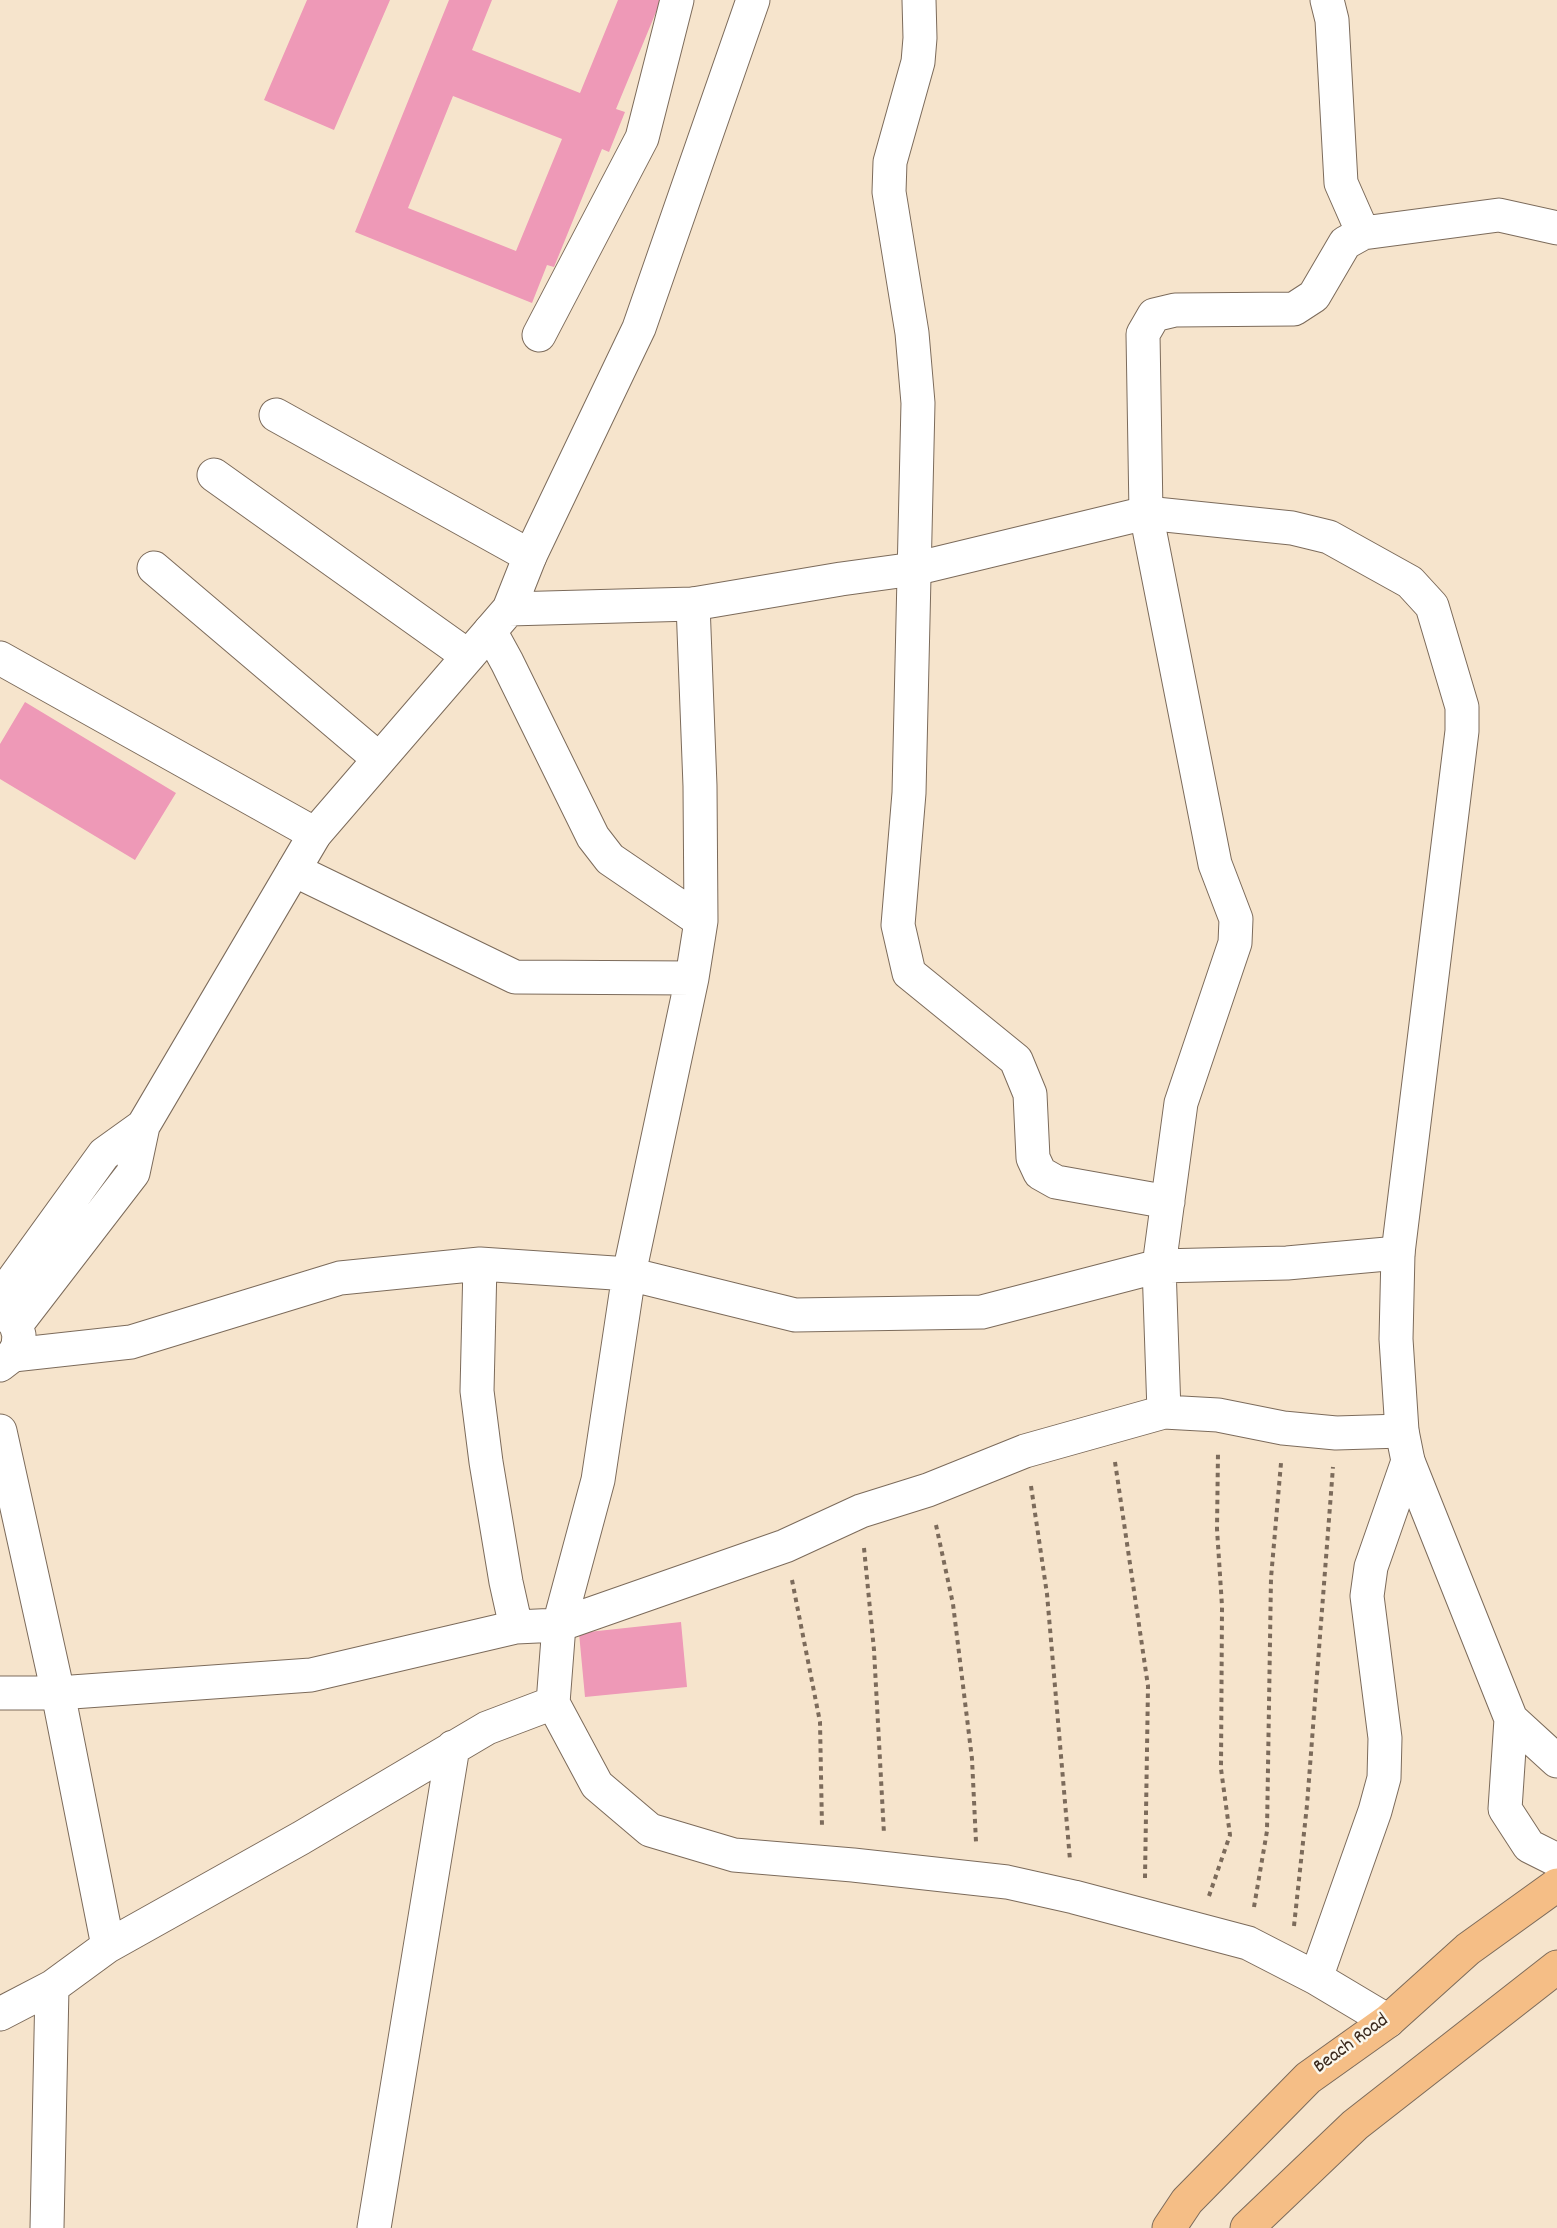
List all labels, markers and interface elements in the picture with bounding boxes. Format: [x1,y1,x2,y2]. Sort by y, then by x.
street label: Beach Road [1310,2010,1394,2080]

